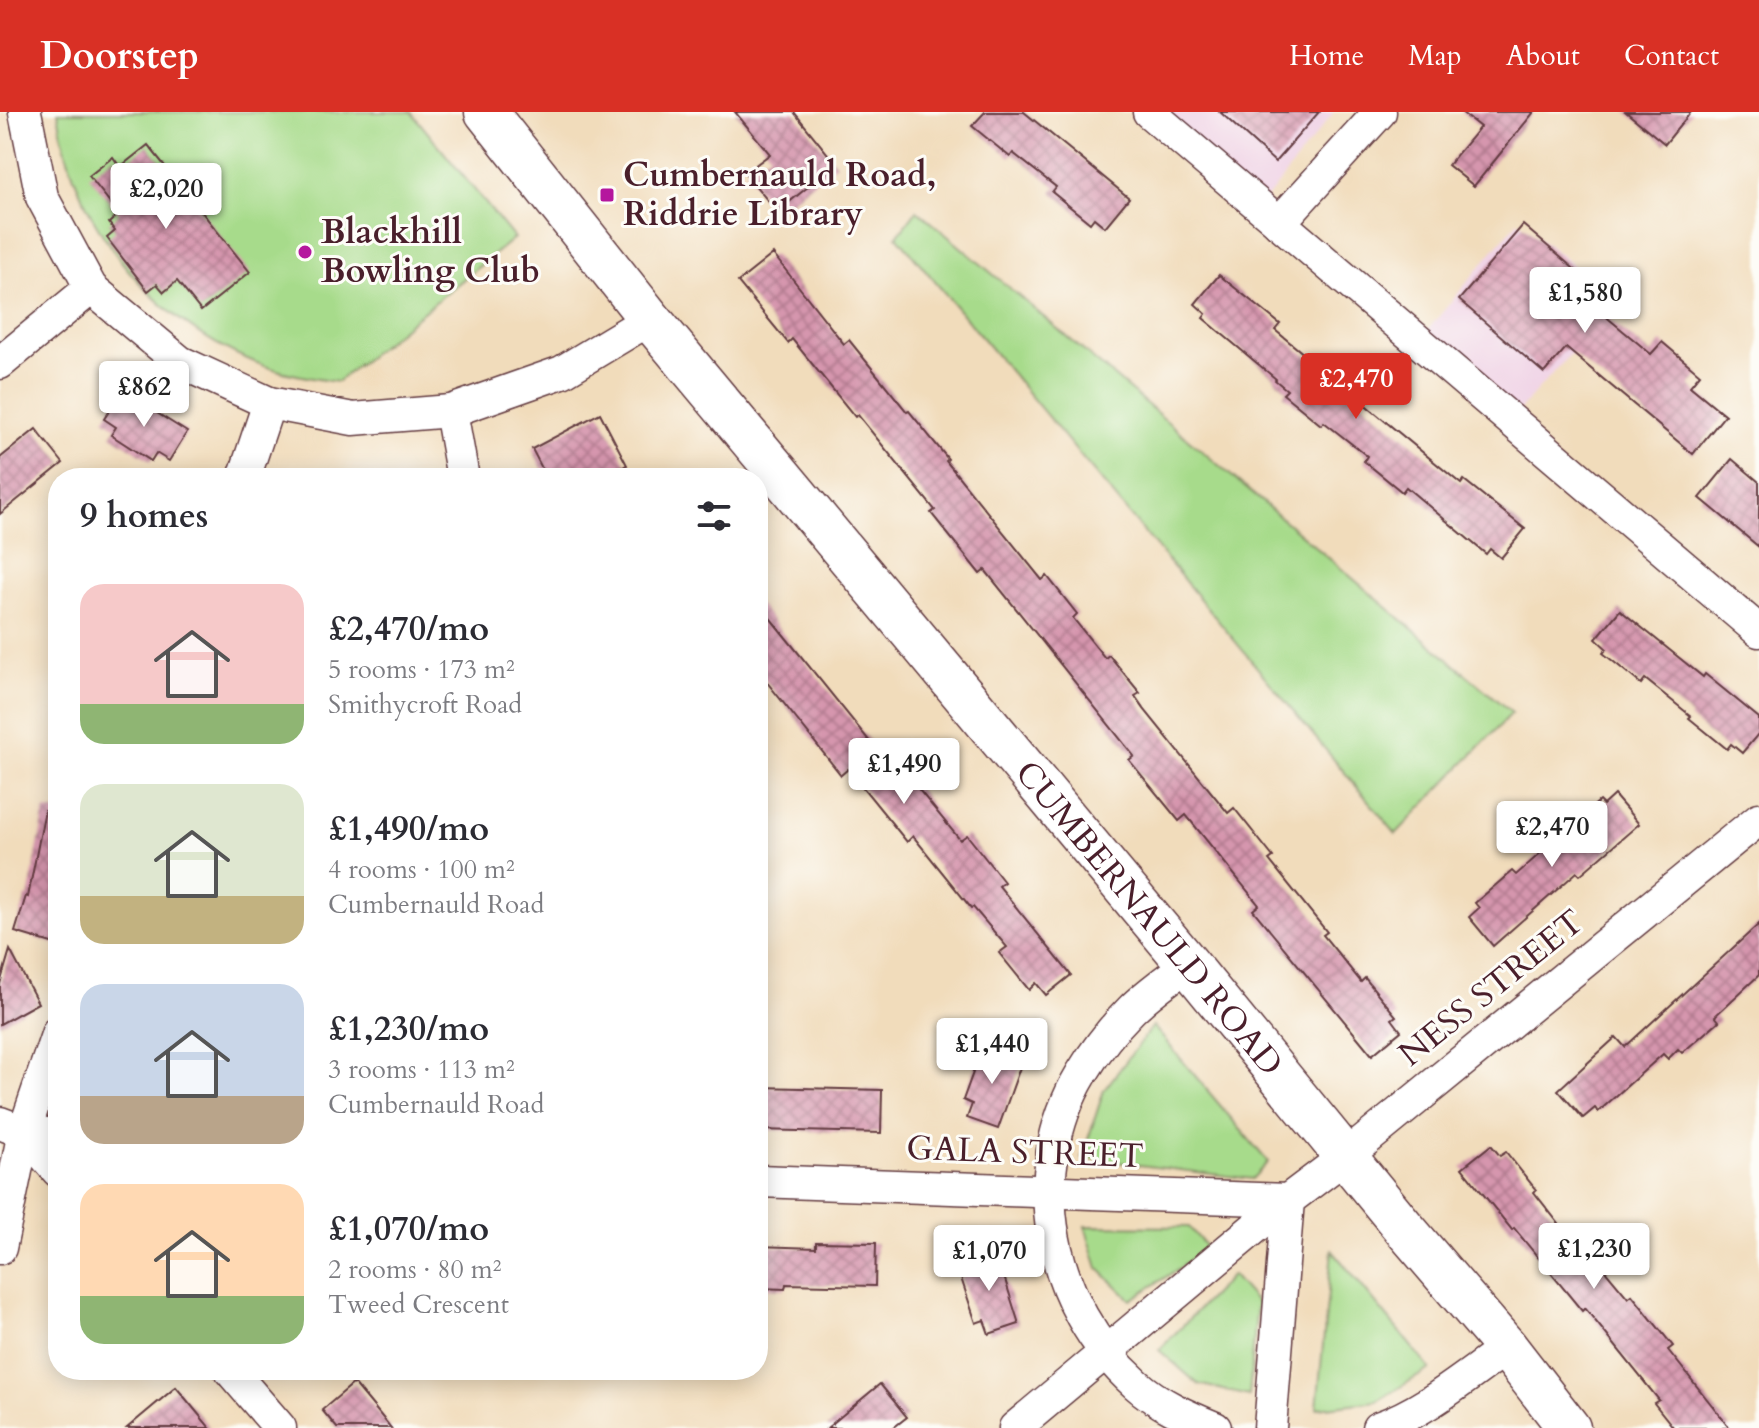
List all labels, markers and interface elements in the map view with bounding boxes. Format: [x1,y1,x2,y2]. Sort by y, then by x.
text: Doorstep [40,30,199,82]
text: Home [1289,37,1364,75]
text: Map [1408,37,1462,75]
text: About [1506,37,1580,75]
text: Contact [1624,37,1719,75]
place label: Cumbernauld Road, Riddrie Library [623,152,936,237]
pin: £2,020 [101,163,231,231]
text: £2,020 [129,171,203,206]
marker: Cumbernauld Road, Riddrie Library [598,186,616,204]
place label: Blackhill Bowling Club [321,209,540,294]
marker: Blackhill Bowling Club [296,243,314,261]
pin: £1,580 [1520,267,1650,335]
text: £1,580 [1548,275,1622,310]
pin: £2,470 [1291,353,1421,421]
pin: £862 [97,361,191,429]
text: £2,470 [1319,361,1393,396]
text: £862 [117,369,171,404]
text: 9 homes [80,493,208,539]
icon: filters [692,494,736,538]
text: £2,470/mo [328,606,489,652]
icon: home [144,616,240,712]
text: 5 rooms · 173 m² [328,652,515,687]
text: Smithycroft Road [328,687,522,722]
pin: £1,490 [839,738,969,806]
text: £1,490 [867,746,941,781]
street label: CUMBERNAULD ROAD [1005,751,1293,1086]
pin: £2,470 [1487,801,1617,869]
text: £1,490/mo [328,806,489,852]
text: £2,470 [1515,809,1589,844]
icon: home [144,816,240,912]
text: 4 rooms · 100 m² [328,852,515,887]
text: Cumbernauld Road [328,887,544,922]
street label: NESS STREET [1389,899,1593,1077]
text: £1,230/mo [328,1006,489,1052]
icon: home [144,1016,240,1112]
pin: £1,440 [927,1018,1057,1086]
text: £1,440 [955,1026,1029,1061]
text: 3 rooms · 113 m² [328,1052,515,1087]
text: Cumbernauld Road [328,1087,544,1122]
street label: GALA STREET [906,1125,1144,1179]
text: £1,070/mo [328,1206,489,1252]
icon: home [144,1216,240,1312]
pin: £1,230 [1529,1223,1659,1291]
pin: £1,070 [924,1225,1054,1293]
text: £1,230 [1557,1231,1631,1266]
text: £1,070 [952,1233,1026,1268]
text: 2 rooms · 80 m² [328,1252,501,1287]
text: Tweed Crescent [328,1287,509,1322]

